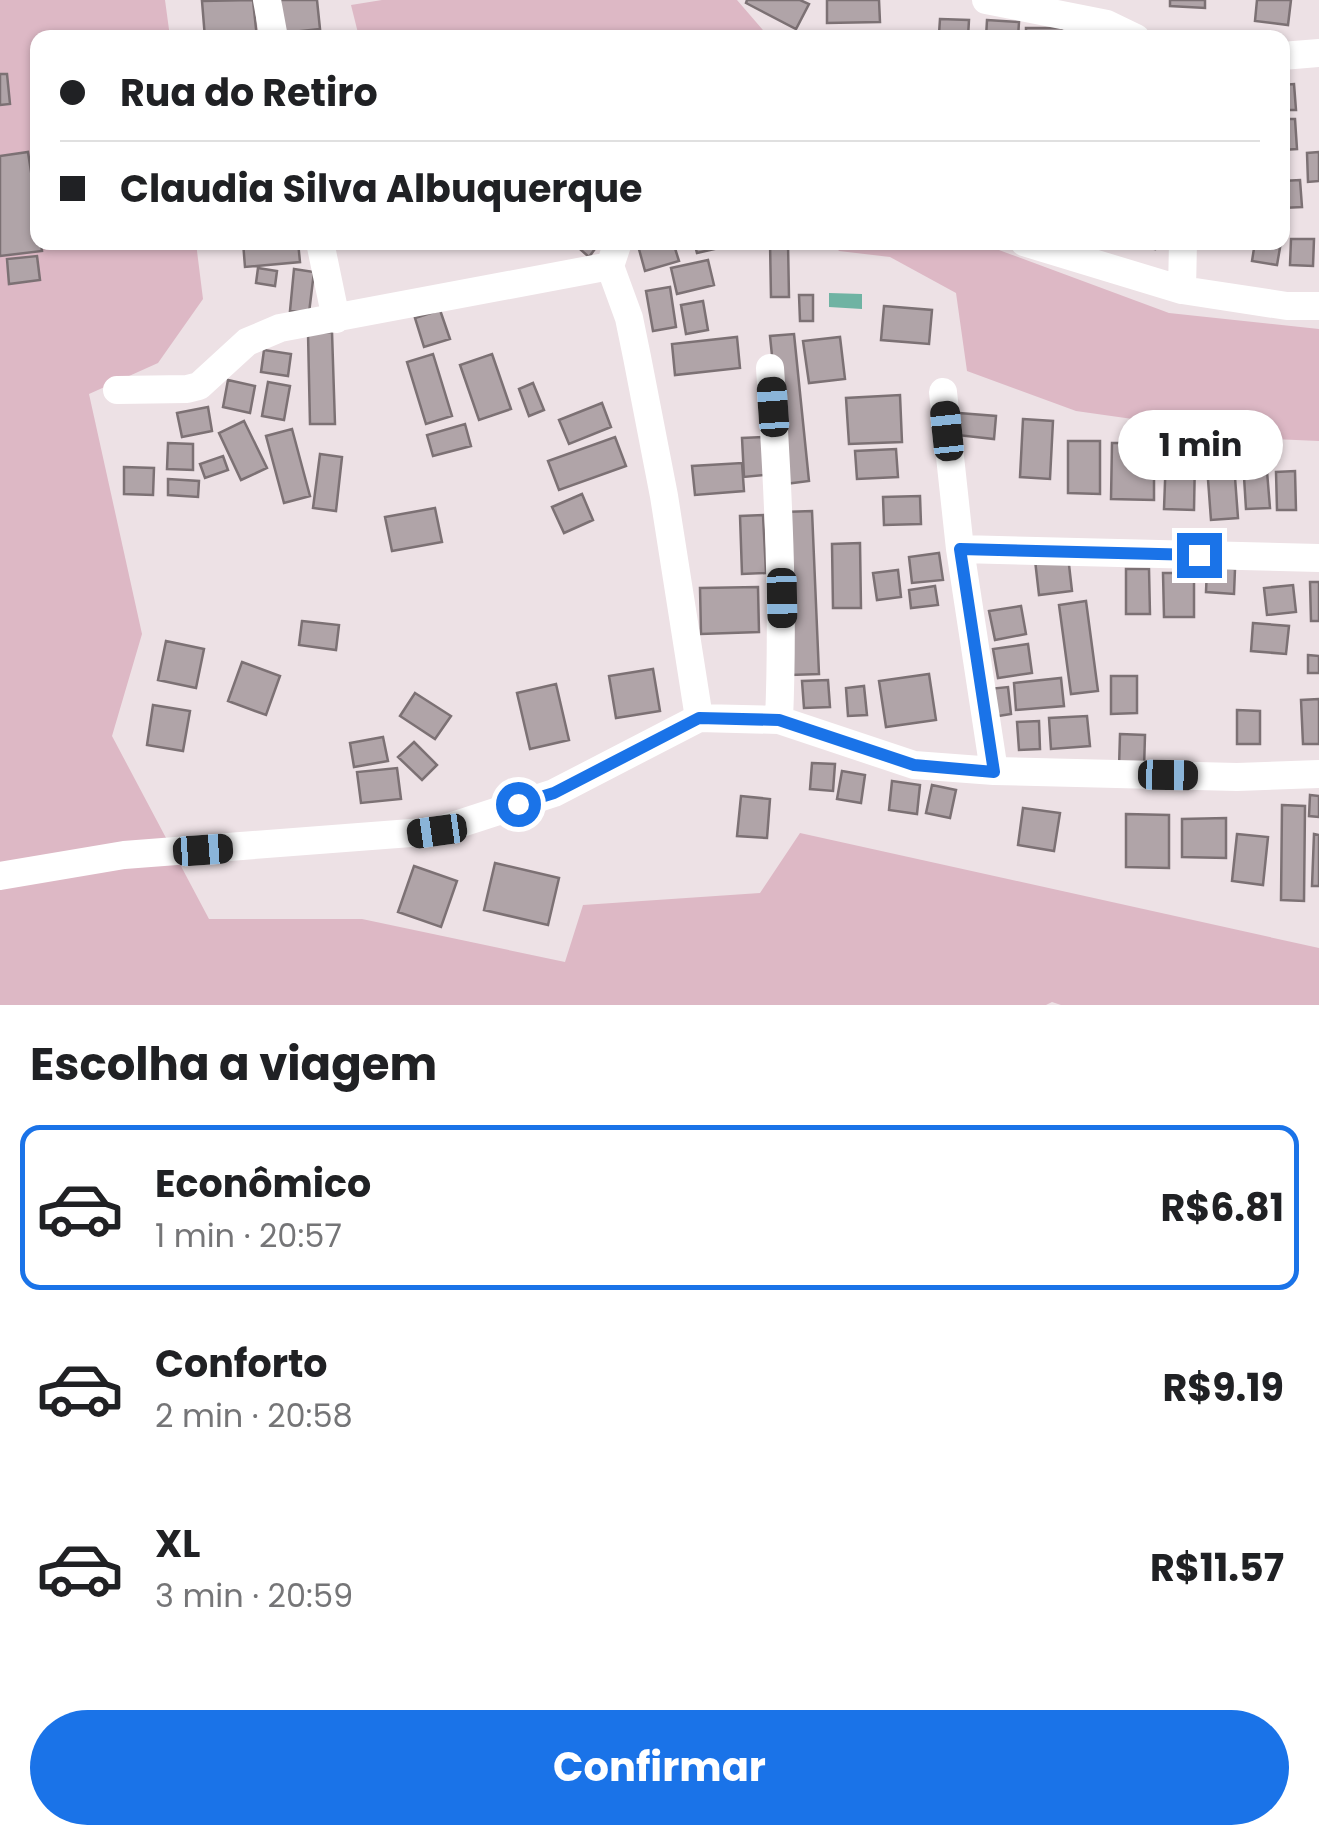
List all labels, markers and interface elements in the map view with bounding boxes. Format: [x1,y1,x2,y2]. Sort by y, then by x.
text: Rua do Retiro [120,66,378,119]
text: Claudia Silva Albuquerque [120,162,642,215]
car [756,376,790,438]
car [929,400,965,462]
callout: 1 min [1116,410,1282,480]
text: 1 min [1159,422,1242,467]
route end [1177,533,1222,578]
car [766,568,798,628]
car [1138,759,1198,791]
route start [496,782,541,827]
car [405,812,469,850]
car [172,833,234,867]
text: Escolha a viagem [30,1033,437,1096]
text: Econômico [155,1157,371,1210]
icon: car [35,1163,125,1253]
text: R$6.81 [1160,1181,1284,1234]
text: 1 min · 20:57 [155,1213,342,1258]
text: Conforto [155,1337,328,1390]
icon: car [35,1343,125,1433]
text: R$9.19 [1162,1361,1284,1414]
text: 2 min · 20:58 [155,1393,353,1438]
text: XL [155,1517,200,1570]
icon: car [35,1523,125,1613]
text: R$11.57 [1150,1541,1284,1594]
text: 3 min · 20:59 [155,1573,353,1618]
button: Confirmar [30,1710,1289,1825]

